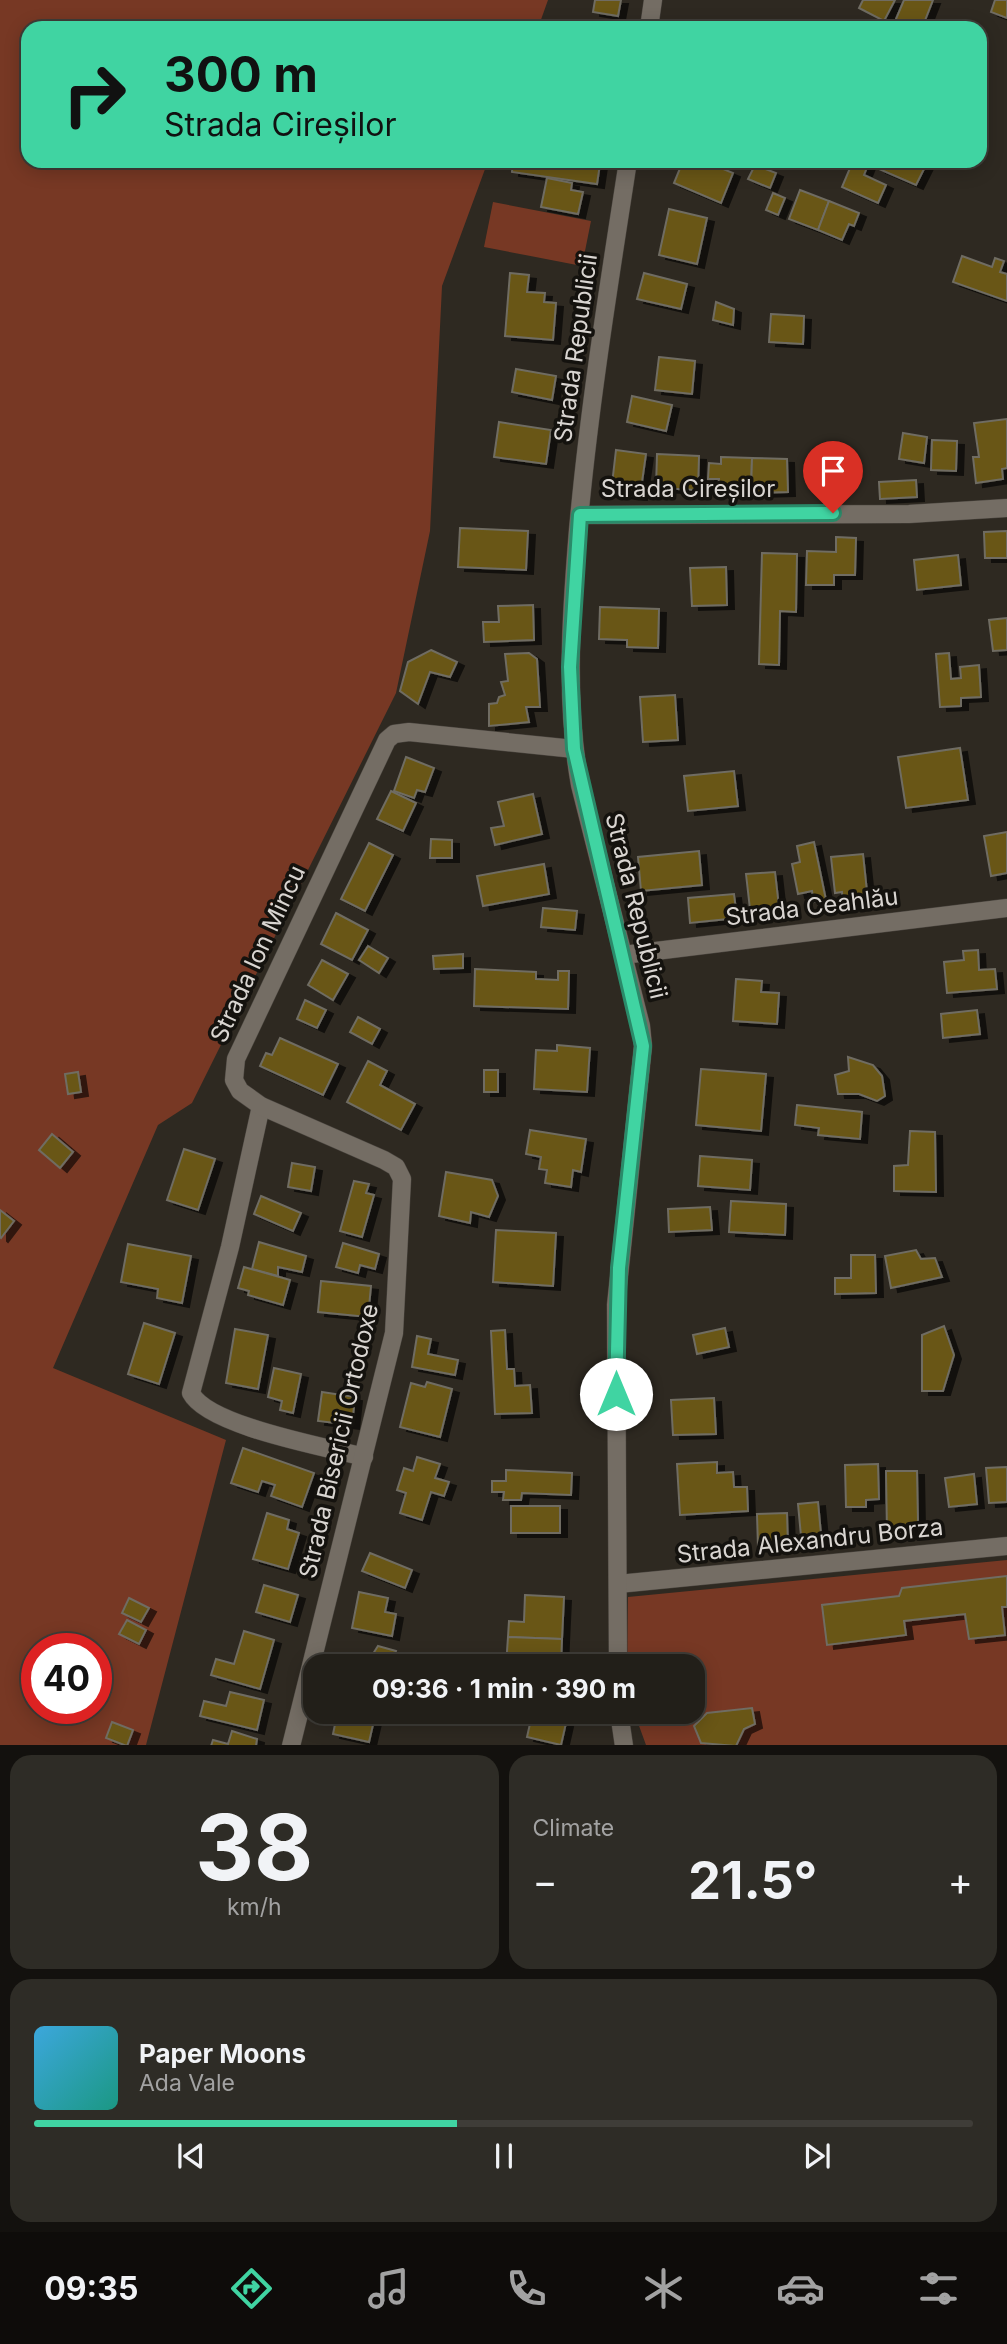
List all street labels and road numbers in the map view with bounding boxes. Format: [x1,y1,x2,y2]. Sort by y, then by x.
street label: Strada Republicii [548,252,603,444]
street label: Strada Cireșilor [601,474,775,503]
street label: Strada Republicii [599,810,674,1002]
street label: Strada Ion Mincu [204,861,311,1047]
street label: Strada Ceahlău [724,882,900,931]
street label: Strada Bisericii Ortodoxe [293,1301,384,1581]
street label: Strada Alexandru Borza [675,1512,945,1569]

